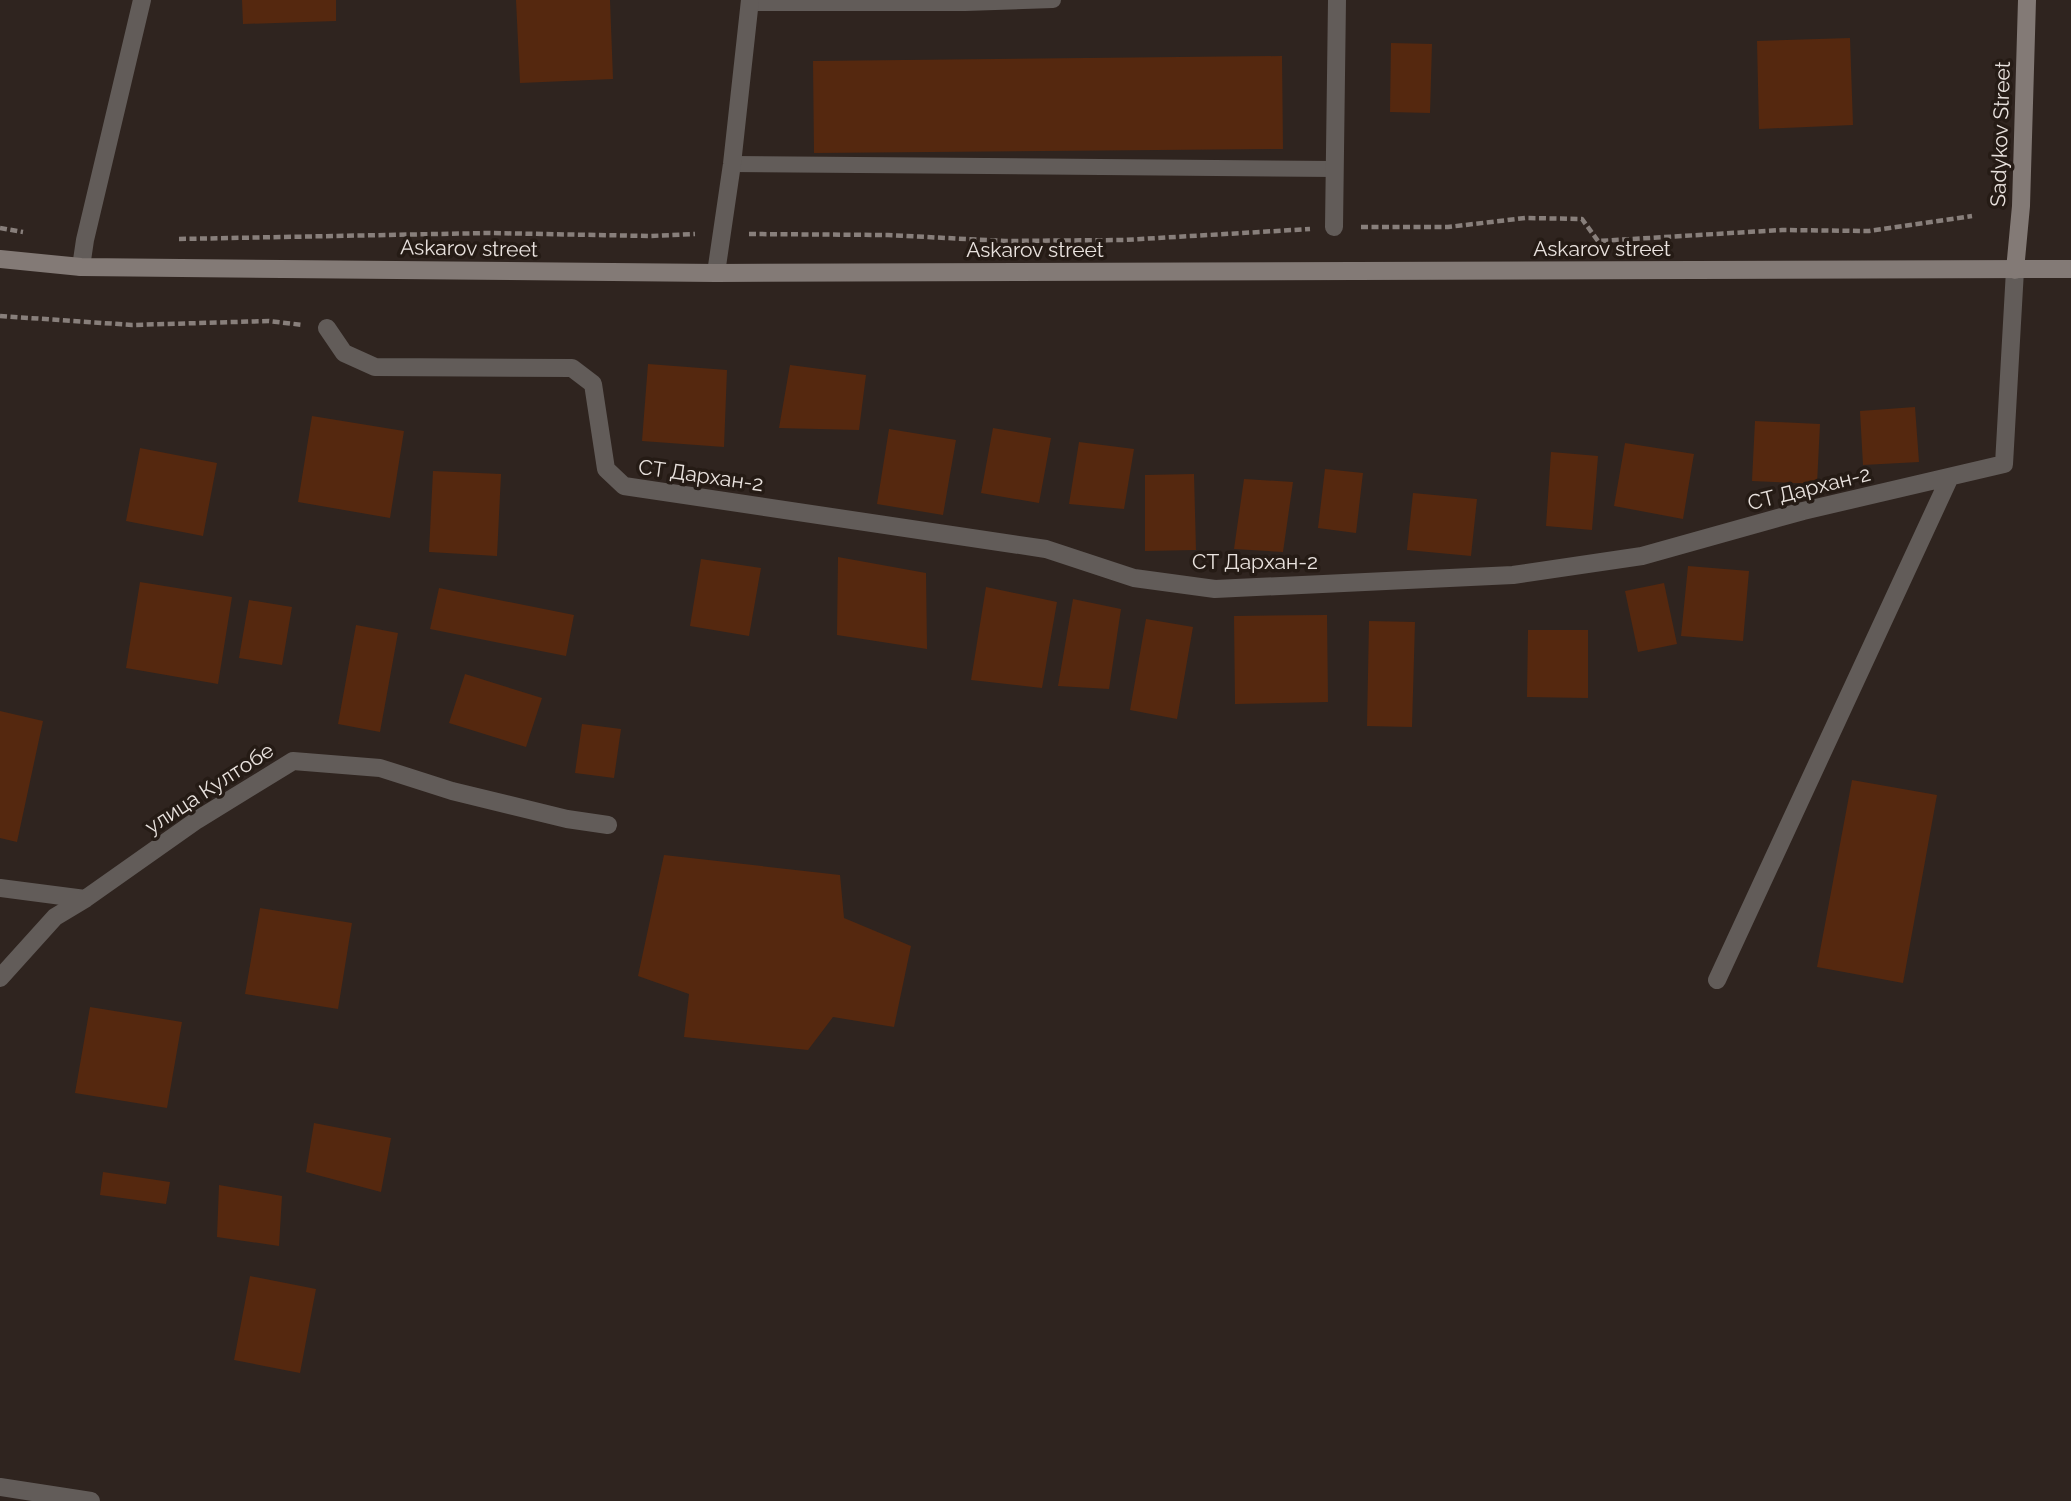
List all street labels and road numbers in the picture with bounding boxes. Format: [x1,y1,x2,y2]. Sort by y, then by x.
street label: Sadykov Street [1985,61,2015,207]
street label: Askarov street [400,234,538,262]
street label: Askarov street [1533,236,1671,261]
street label: Askarov street [966,237,1104,262]
street label: СТ Дархан-2 [637,454,765,496]
street label: СТ Дархан-2 [1745,461,1873,515]
street label: СТ Дархан-2 [1192,549,1318,574]
street label: улица Култобе [140,737,278,839]

